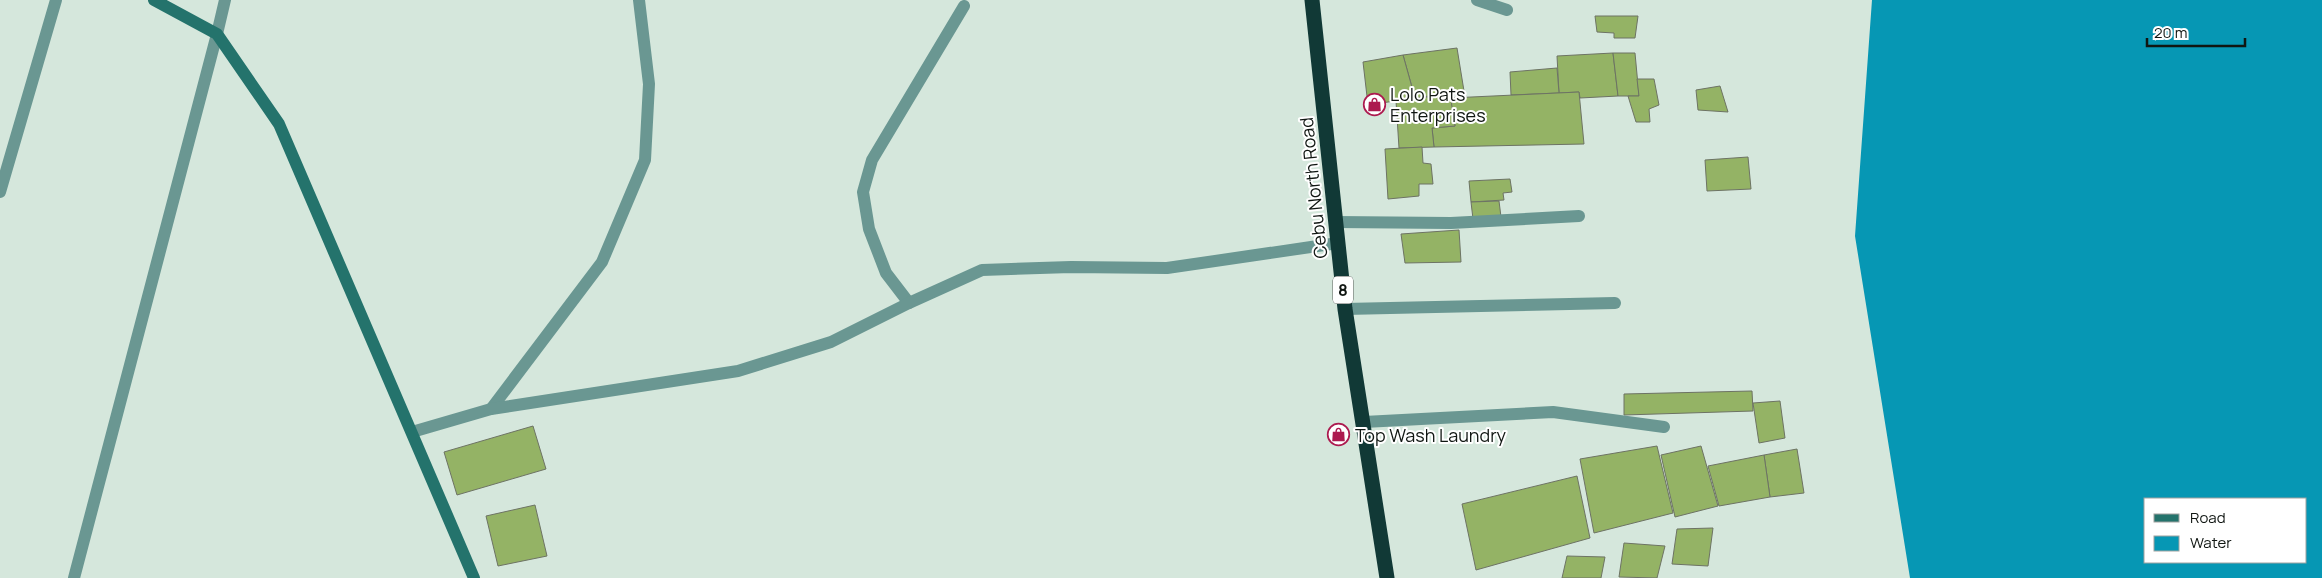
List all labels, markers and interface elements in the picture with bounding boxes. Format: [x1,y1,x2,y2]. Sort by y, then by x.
scale bar [2147,15,2244,47]
text: 20 m [2154,22,2187,43]
place label: Lolo Pats Enterprises [1390,82,1486,127]
shop icon: Lolo Pats Enterprises [1362,92,1386,116]
street label: Cebu North Road [1294,116,1332,260]
road number: 8 [1333,276,1353,304]
shop icon: Top Wash Laundry [1327,423,1351,447]
place label: Top Wash Laundry [1355,423,1507,447]
legend [2144,498,2307,563]
text: Road [2190,507,2226,528]
text: Water [2190,532,2232,553]

